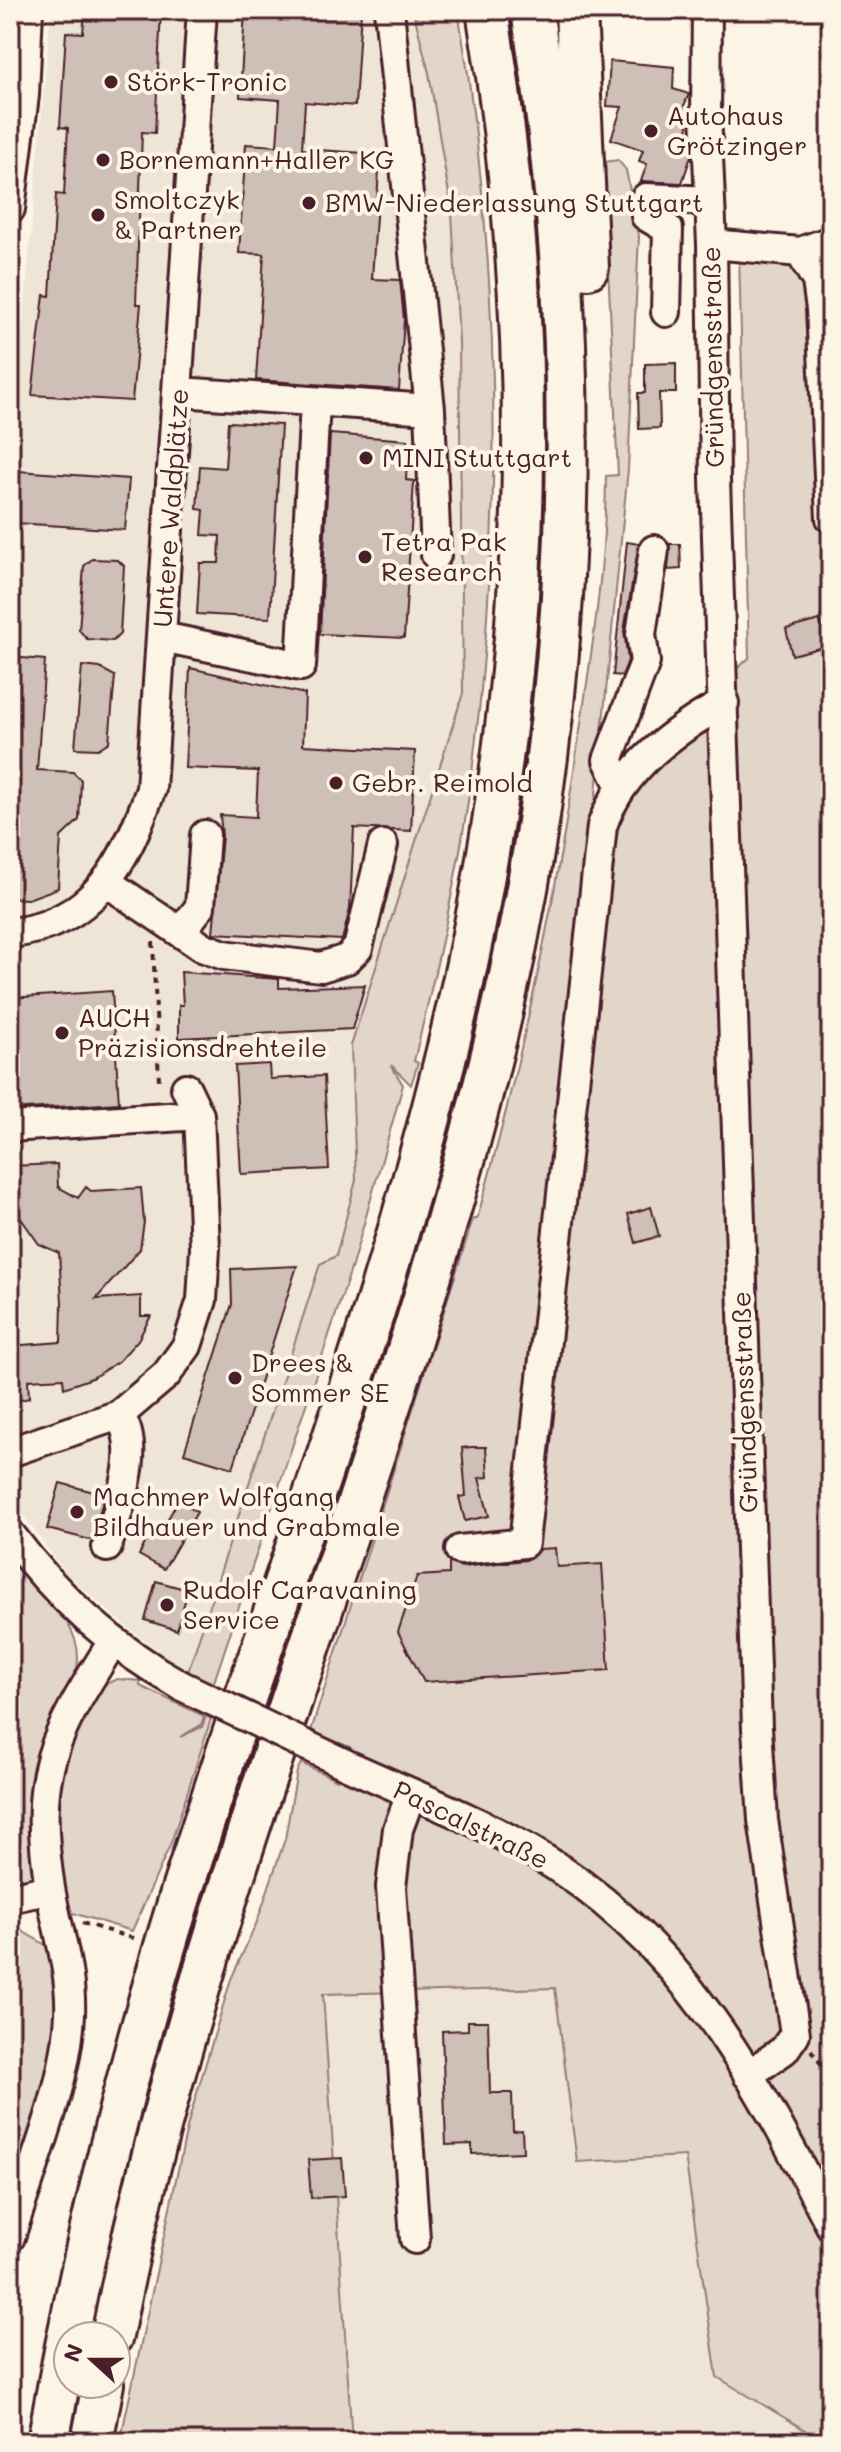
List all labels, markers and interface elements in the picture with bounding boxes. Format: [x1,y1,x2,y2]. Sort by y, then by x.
place label: Störk-Tronic [127,64,287,98]
marker: Störk-Tronic [102,73,120,91]
place label: Autohaus Grötzinger [667,98,807,162]
marker: Autohaus Grötzinger [642,122,660,140]
place label: Bornemann+Haller KG [119,142,394,176]
marker: Bornemann+Haller KG [94,151,112,169]
place label: Smoltczyk & Partner [114,182,241,246]
place label: BMW-Niederlassung Stuttgart [325,185,704,219]
marker: BMW-Niederlassung Stuttgart [300,194,318,212]
marker: Smoltczyk & Partner [89,206,107,224]
street label: Gründgensstraße [693,246,731,468]
street label: Untere Waldplätze [145,387,195,629]
place label: MINI Stuttgart [382,440,572,474]
marker: MINI Stuttgart [357,449,375,467]
place label: Tetra Pak Research [381,524,506,588]
marker: Tetra Pak Research [356,548,374,566]
place label: Gebr. Reimold [352,765,533,799]
marker: Gebr. Reimold [327,774,345,792]
place label: AUCH Präzisionsdrehteile [78,1000,327,1064]
marker: AUCH Präzisionsdrehteile [53,1024,71,1042]
street label: Gründgensstraße [723,1291,765,1513]
place label: Drees & Sommer SE [251,1345,390,1409]
marker: Drees & Sommer SE [226,1369,244,1387]
place label: Machmer Wolfgang Bildhauer und Grabmale [93,1479,401,1543]
marker: Machmer Wolfgang Bildhauer und Grabmale [68,1503,86,1521]
place label: Rudolf Caravaning Service [183,1572,417,1636]
marker: Rudolf Caravaning Service [158,1596,176,1614]
street label: Pascalstraße [388,1772,555,1876]
north arrow [52,2320,132,2400]
text: N [56,2340,89,2366]

